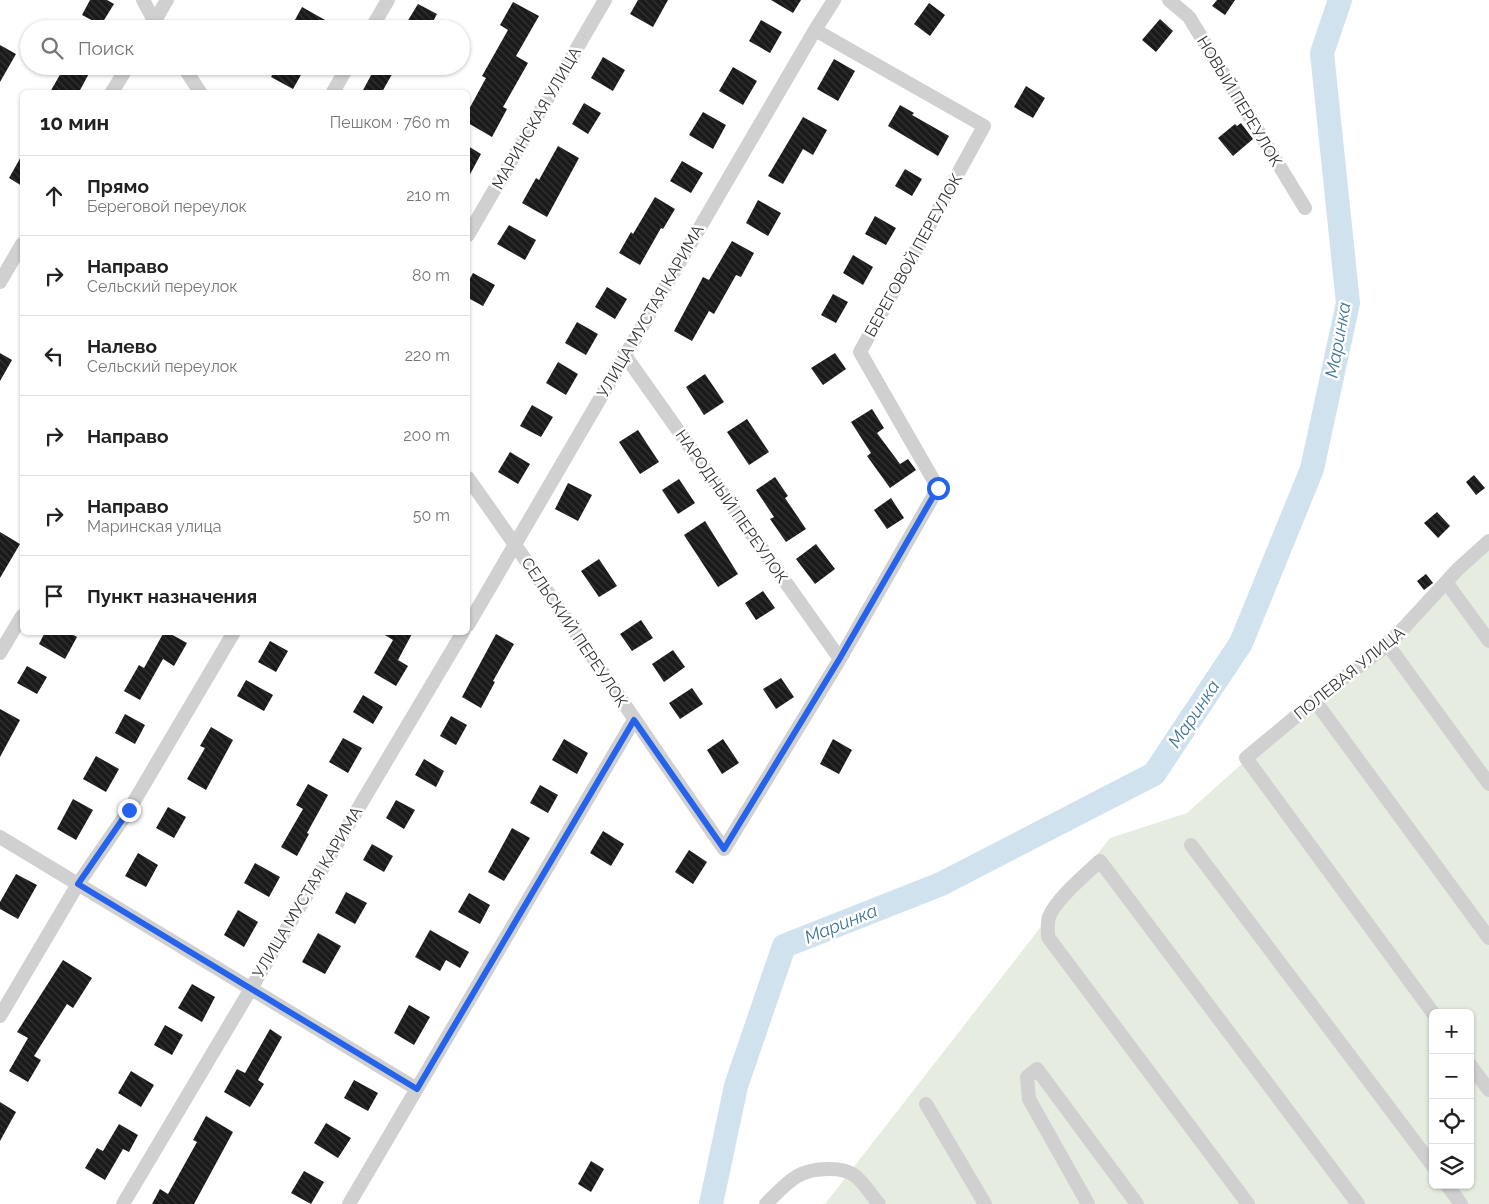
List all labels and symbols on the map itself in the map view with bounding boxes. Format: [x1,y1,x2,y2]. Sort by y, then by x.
street label: НОВЫЙ ПЕРЕУЛОК [1193,33,1286,170]
street label: МАРИНСКАЯ УЛИЦА [488,44,585,193]
street label: БЕРЕГОВОЙ ПЕРЕУЛОК [861,170,966,340]
street label: УЛИЦА МУСТАЯ КАРИМА [593,221,708,401]
water label: Маринка [1321,300,1355,379]
street label: НАРОДНЫЙ ПЕРЕУЛОК [671,426,792,587]
route start [927,477,950,500]
street label: СЕЛЬСКИЙ ПЕРЕУЛОК [517,554,632,711]
street label: ПОЛЕВАЯ УЛИЦА [1290,623,1408,724]
water label: Маринка [1163,676,1224,751]
route end [118,799,141,822]
street label: УЛИЦА МУСТАЯ КАРИМА [249,803,366,981]
water label: Маринка [801,899,880,948]

